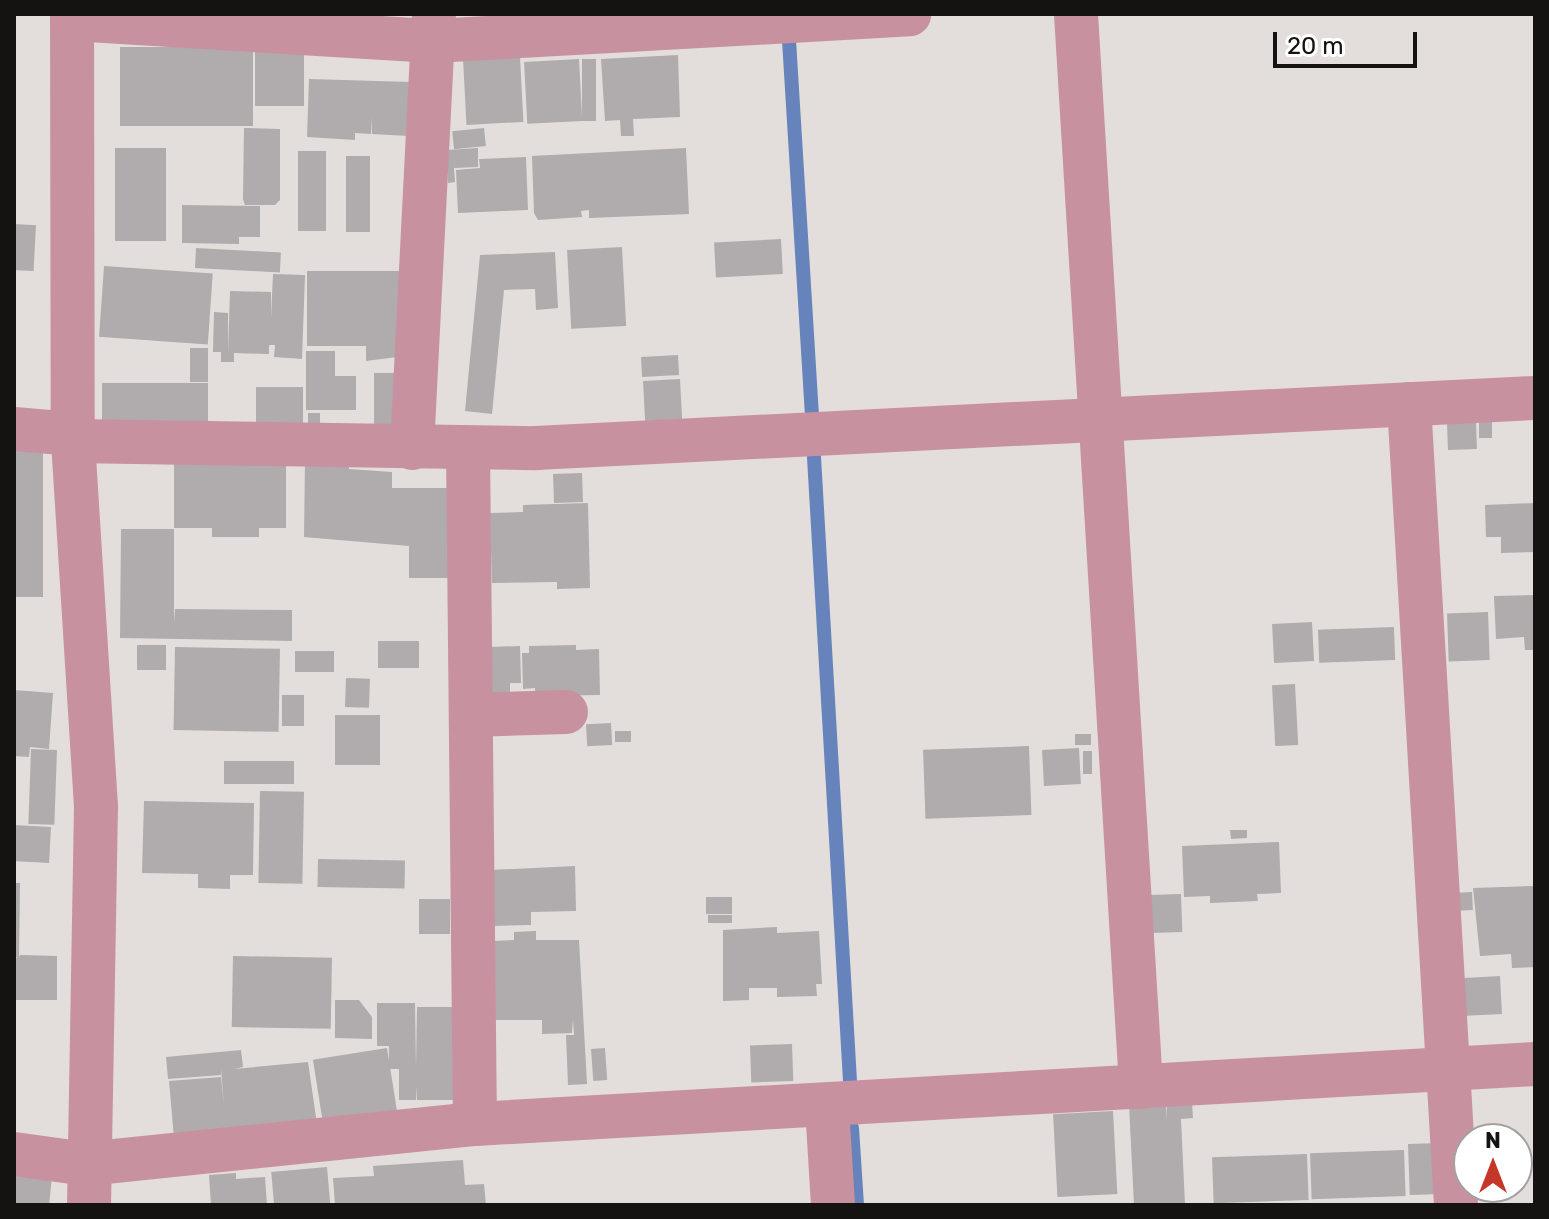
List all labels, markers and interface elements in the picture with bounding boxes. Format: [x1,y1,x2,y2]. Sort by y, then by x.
scale bar [1277,16,1421,66]
text: 20 m [1287,32,1344,60]
north arrow [1453,1123,1533,1203]
text: N [1485,1127,1501,1154]

